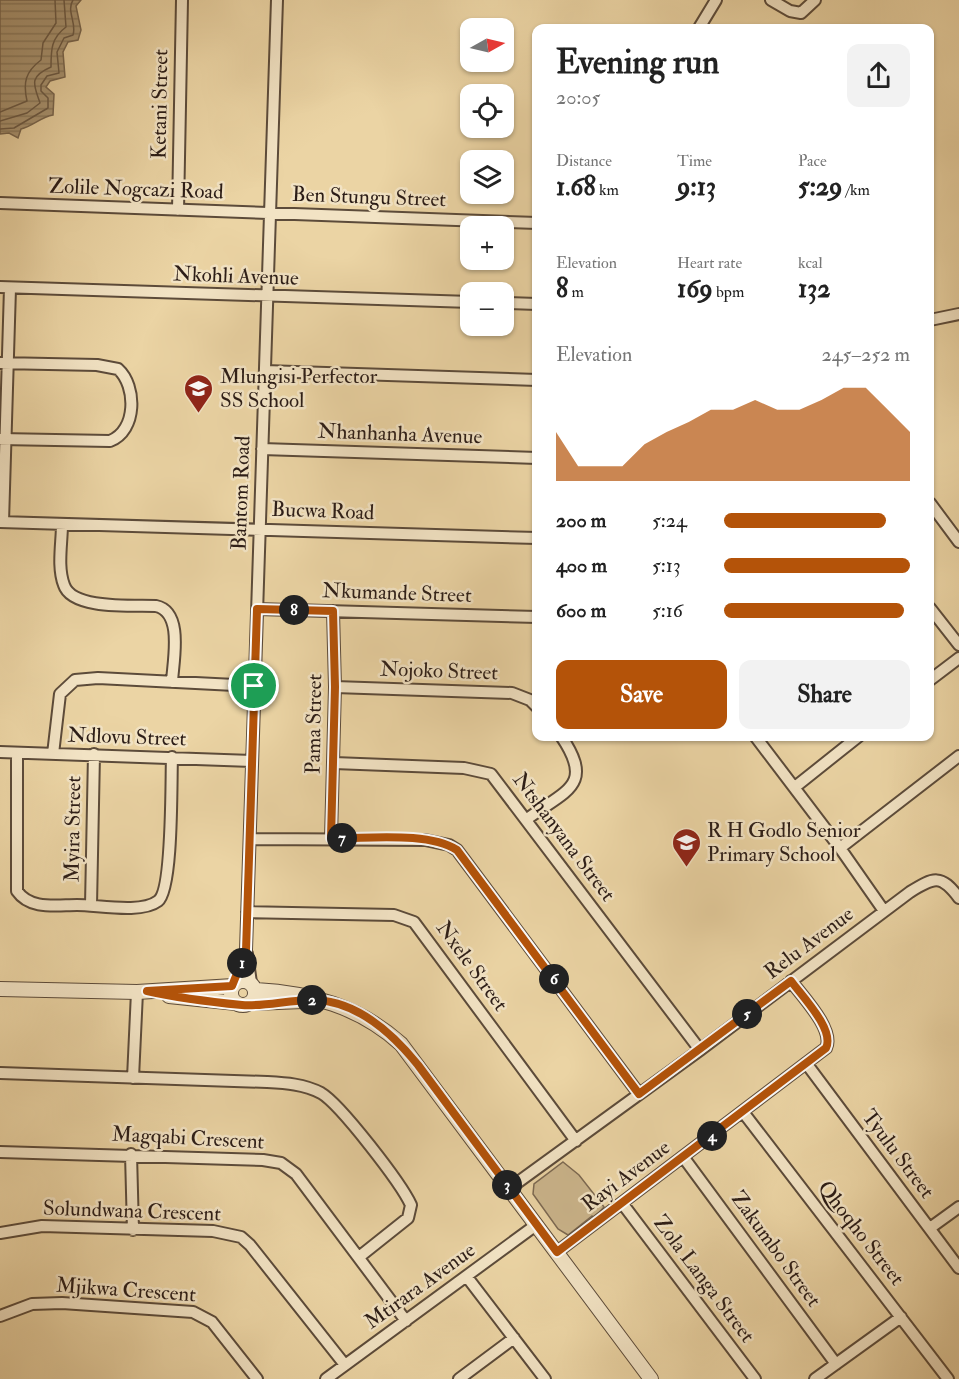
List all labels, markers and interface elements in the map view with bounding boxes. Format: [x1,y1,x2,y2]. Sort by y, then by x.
north arrow [460,18,514,72]
map controls [460,18,514,336]
text: Evening run [556,42,719,83]
button: share [847,44,910,107]
street label: Ketani Street [146,49,174,159]
button: locate [460,84,514,138]
text: 20:05 [556,85,600,110]
button: layers [460,150,514,204]
text: Distance [556,151,612,171]
text: Time [677,151,712,171]
text: Pace [798,151,827,171]
text: 1.68 [556,171,596,203]
text: 9:13 [677,171,716,203]
text: 5:29 [798,171,842,203]
street label: Zolile Nogcazi Road [48,172,225,206]
text: km [596,180,619,200]
text: /km [842,180,870,200]
street label: Ben Stungu Street [291,181,447,213]
button: + [460,216,514,270]
text: Elevation [556,253,617,273]
text: Heart rate [677,253,742,273]
text: kcal [798,253,823,273]
street label: Nkohli Avenue [173,260,299,292]
text: 8 [556,273,568,305]
text: 169 [677,273,713,305]
text: 132 [798,273,830,305]
button: − [460,282,514,336]
text: m [568,282,584,302]
text: bpm [713,282,744,302]
text: Elevation [556,342,632,367]
text: 245–252 m [822,342,910,367]
place label: Mlungisi Perfector SS School [220,363,378,414]
school or university icon: Mlungisi Perfector SS School [183,372,215,414]
street label: Nhanhanha Avenue [317,418,483,450]
street label: Bantom Road [226,435,257,551]
street label: Bucwa Road [271,496,376,526]
text: 200 m [556,508,606,533]
text: 5:24 [652,508,687,533]
text: 400 m [556,553,607,578]
text: 5:13 [652,553,681,578]
street label: Nkumande Street [322,577,472,609]
pin: 8 [279,595,309,625]
text: 600 m [556,598,606,623]
text: 5:16 [652,598,683,623]
text: 8 [290,600,298,620]
street label: Nojoko Street [379,655,499,687]
pin [228,660,279,711]
button: Save [556,660,727,729]
button: Share [739,660,910,729]
icon: arrive [237,669,270,702]
street label: Pama Street [300,673,328,774]
street label: Ndlovu Street [67,721,187,753]
street label: Ntshanyana Street [507,767,621,907]
street label: Myira Street [59,775,87,882]
place label: R H Godlo Senior Primary School [707,817,861,868]
pin: 7 [327,823,357,853]
school or university icon: R H Godlo Senior Primary School [670,826,702,868]
text: 7 [338,828,346,848]
street label: Relu Avenue [759,900,859,985]
street label: Nxele Street [430,915,514,1017]
pin: 1 [227,948,257,978]
text: 1 [239,953,245,973]
pin: 6 [539,964,569,994]
text: 6 [550,969,558,989]
pin: 2 [297,985,327,1015]
text: 2 [308,990,316,1010]
pin: 5 [732,999,762,1029]
text: 5 [743,1004,751,1024]
street label: Tyulu Street [856,1104,940,1204]
street label: Magqabi Crescent [111,1121,265,1155]
pin: 4 [697,1121,727,1151]
text: 4 [708,1126,716,1146]
street label: Rayi Avenue [577,1134,676,1218]
pin: 3 [492,1170,522,1200]
text: 3 [504,1175,510,1195]
street label: Qhoqho Street [812,1175,910,1291]
street label: Zakumbo Street [725,1186,827,1312]
street label: Solundwana Crescent [43,1194,222,1228]
street label: Zola Langa Street [647,1210,761,1348]
street label: Mtirara Avenue [359,1237,481,1335]
street label: Mjikwa Crescent [55,1272,197,1308]

